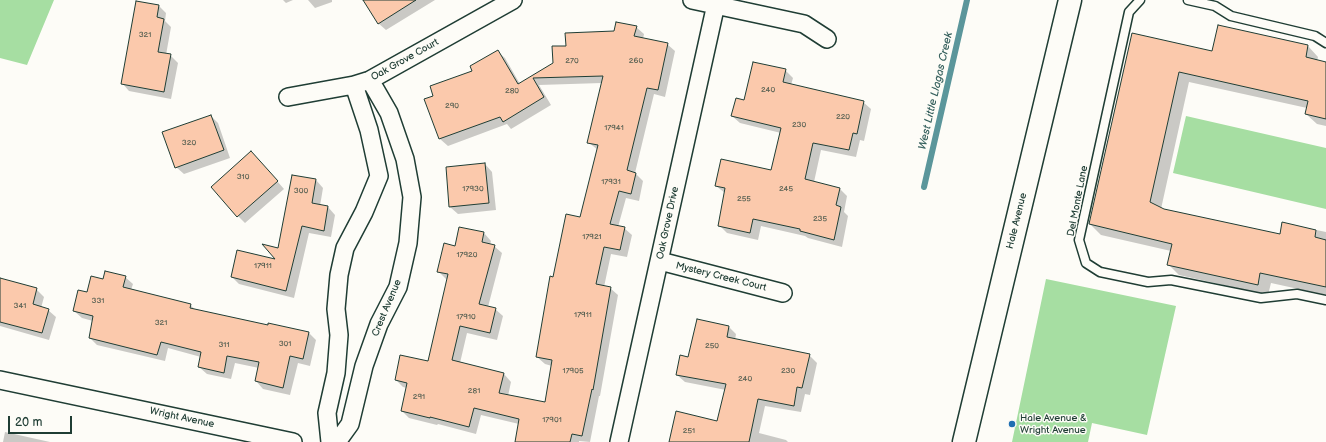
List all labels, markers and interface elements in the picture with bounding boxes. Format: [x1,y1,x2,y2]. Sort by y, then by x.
house number: 321 [139,30,151,40]
water label: West Little Llagas Creek [916,31,956,151]
street label: Oak Grove Court [369,36,441,84]
house number: 270 [565,56,579,66]
house number: 260 [629,56,643,66]
house number: 240 [761,85,775,95]
house number: 280 [505,86,519,96]
house number: 290 [445,101,459,111]
house number: 220 [836,112,850,122]
house number: 230 [792,120,806,130]
house number: 17941 [604,123,624,133]
house number: 320 [182,138,196,148]
street label: Del Monte Lane [1065,164,1091,238]
house number: 310 [237,172,249,182]
house number: 17931 [601,177,621,187]
house number: 17930 [462,184,484,194]
house number: 245 [779,184,793,194]
house number: 300 [294,186,308,196]
street label: Oak Grove Drive [654,186,682,260]
street label: Hale Avenue [1004,192,1030,250]
house number: 255 [737,194,751,204]
house number: 235 [813,214,827,224]
house number: 17921 [582,232,602,242]
house number: 17920 [456,250,478,260]
street label: Mystery Creek Court [674,260,768,294]
house number: 17911 [254,261,272,271]
street label: Crest Avenue [370,278,404,338]
house number: 331 [92,296,104,306]
house number: 341 [14,301,26,311]
house number: 17911 [574,310,592,320]
house number: 17910 [456,312,476,322]
house number: 321 [155,318,167,328]
house number: 301 [279,339,291,349]
house number: 311 [218,340,230,350]
house number: 250 [705,341,719,351]
house number: 17905 [563,366,583,376]
house number: 230 [781,366,795,376]
house number: 240 [738,374,752,384]
house number: 281 [468,386,480,396]
house number: 291 [413,392,425,402]
street label: Wright Avenue [149,405,215,431]
scale bar [10,408,74,434]
place label: Hale Avenue & Wright Avenue [1020,412,1087,436]
text: 20 m [15,415,42,430]
house number: 17901 [542,415,562,425]
marker: Hale Avenue & Wright Avenue [1007,419,1017,429]
house number: 251 [683,426,695,436]

